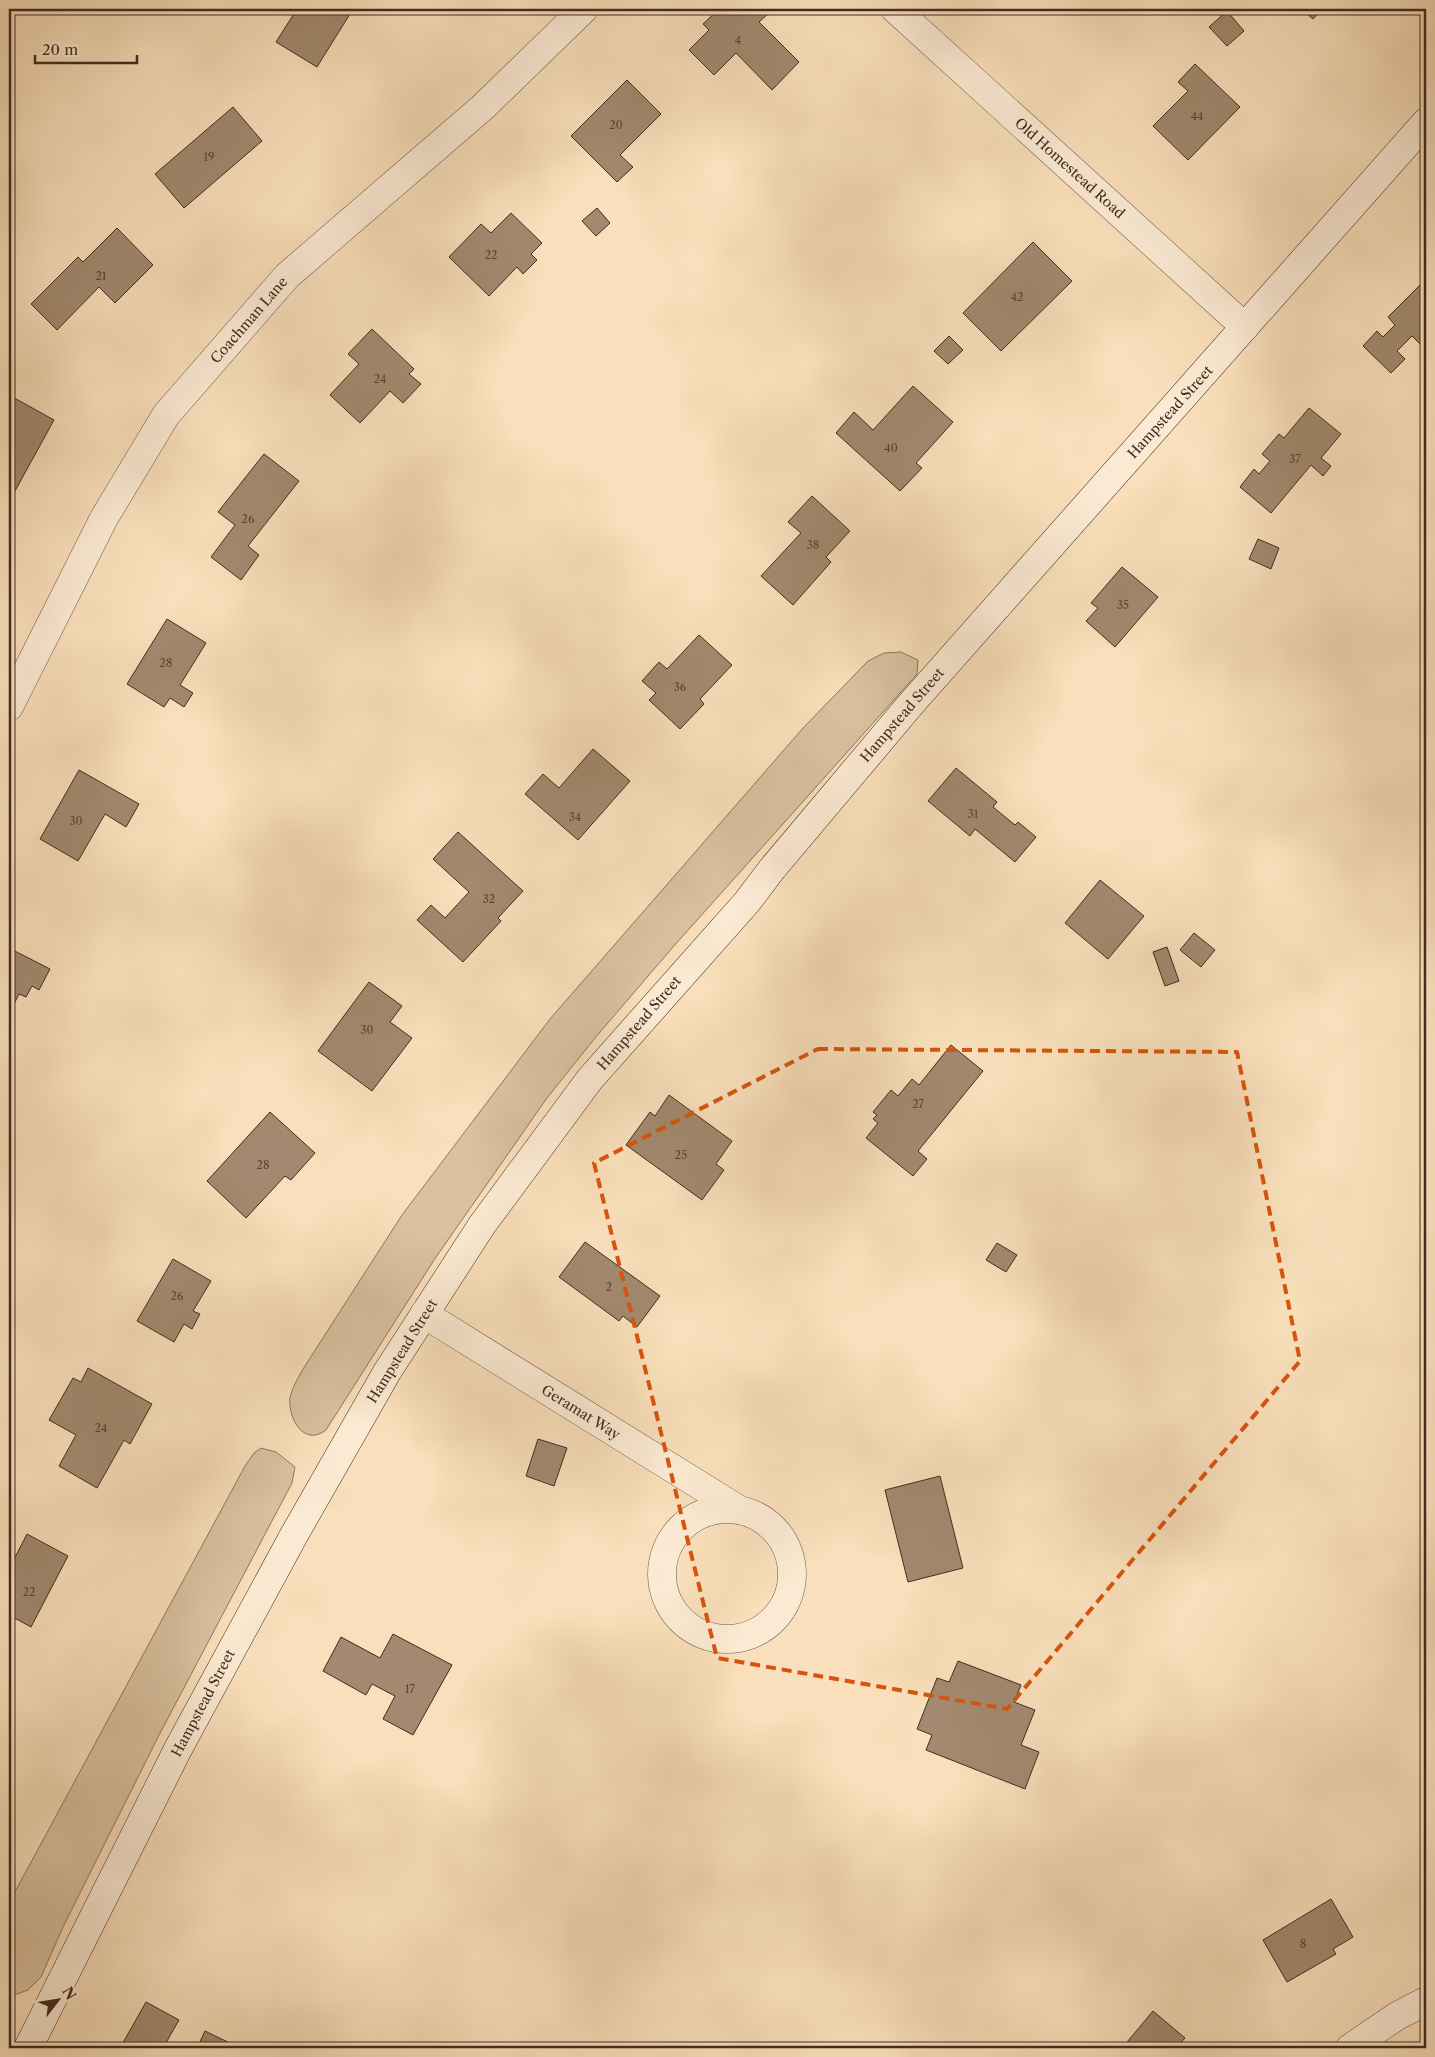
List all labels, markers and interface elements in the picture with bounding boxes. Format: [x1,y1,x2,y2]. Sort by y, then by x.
scale bar [35,32,138,64]
house number: 4 [735,33,741,47]
text: 20 m [42,40,78,59]
house number: 44 [1191,109,1203,123]
street label: Old Homestead Road [1011,114,1129,223]
house number: 20 [609,118,623,132]
house number: 19 [203,150,215,164]
house number: 22 [485,248,497,262]
house number: 21 [96,269,107,283]
street label: Coachman Lane [206,273,292,367]
house number: 42 [1011,290,1023,304]
street label: Hampstead Street [1123,362,1217,462]
house number: 24 [374,372,386,386]
house number: 40 [884,441,898,455]
house number: 37 [1289,452,1301,466]
house number: 26 [242,512,255,526]
house number: 38 [807,538,819,552]
house number: 35 [1117,598,1129,612]
house number: 28 [160,656,172,670]
street label: Hampstead Street [856,664,948,766]
house number: 36 [674,680,687,694]
house number: 31 [968,807,979,821]
house number: 34 [569,810,581,824]
house number: 30 [69,814,83,828]
house number: 32 [483,892,495,906]
street label: Hampstead Street [593,972,685,1074]
house number: 30 [360,1023,374,1037]
house number: 27 [912,1097,924,1111]
house number: 25 [675,1148,687,1162]
house number: 28 [257,1158,269,1172]
house number: 2 [606,1280,612,1294]
house number: 26 [171,1289,184,1303]
street label: Hampstead Street [363,1296,441,1406]
street label: Geramat Way [538,1381,624,1444]
house number: 24 [95,1421,107,1435]
house number: 22 [23,1585,35,1599]
street label: Hampstead Street [167,1646,239,1760]
house number: 17 [405,1682,416,1696]
house number: 8 [1300,1937,1306,1951]
north arrow [32,1974,82,2024]
text: N [58,1983,80,2003]

